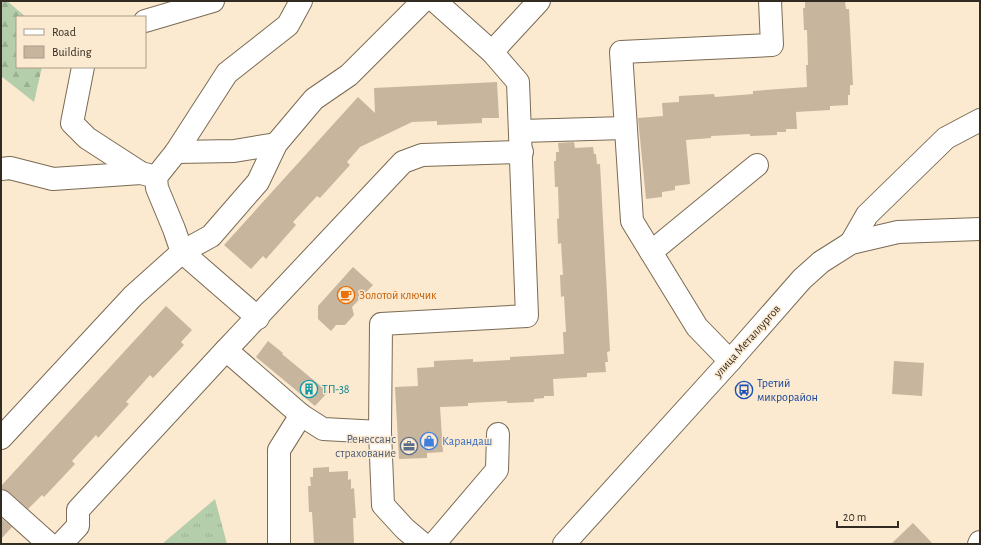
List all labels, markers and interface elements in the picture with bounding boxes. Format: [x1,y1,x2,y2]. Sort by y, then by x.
legend [16,16,146,68]
text: Road [52,26,76,38]
text: Building [52,46,92,58]
cafe icon: Золотой ключик [336,285,356,305]
place label: Золотой ключик [359,289,437,301]
street label: улица Металлургов [711,302,784,381]
place label: Третий микрорайон [757,377,818,403]
building icon: ТП-38 [299,379,319,399]
bus stop icon: Третий микрорайон [734,380,754,400]
place label: ТП-38 [322,383,350,395]
shop icon: Карандаш [419,431,439,451]
place label: Ренессанс страхование [335,433,396,459]
place label: Карандаш [442,435,492,447]
office icon: Ренессанс страхование [399,436,419,456]
scale bar [837,503,898,529]
text: 20 m [843,511,866,523]

